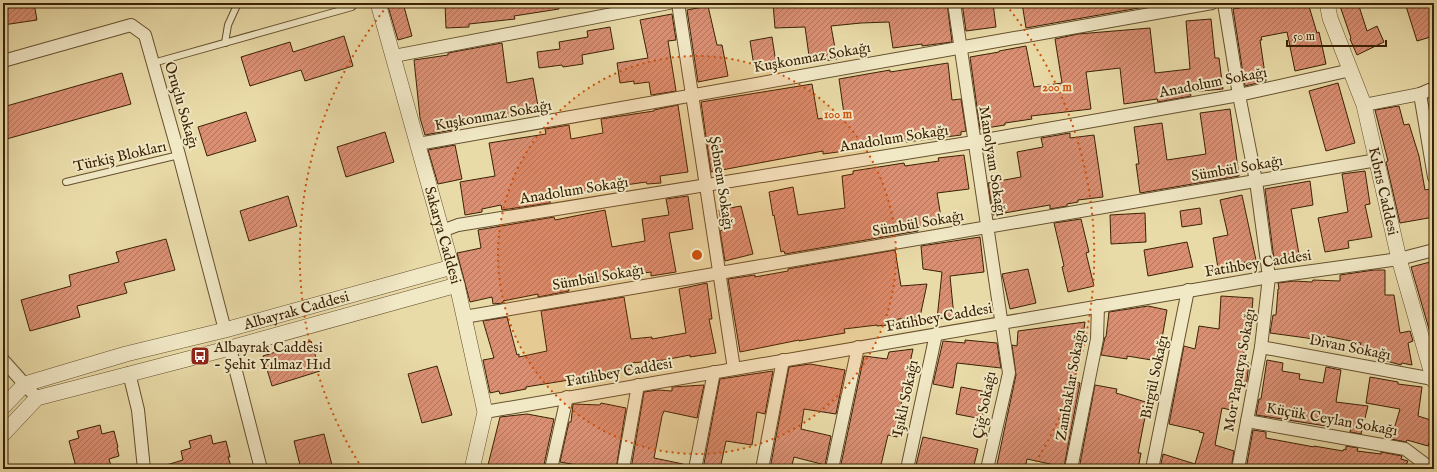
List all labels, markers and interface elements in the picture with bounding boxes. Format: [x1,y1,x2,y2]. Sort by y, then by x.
scale bar [1287,22,1386,48]
text: 50 m [1293,29,1315,44]
street label: Kuşkonmaz Sokağı [752,38,872,77]
street label: Oruçlu Sokağı [160,59,203,151]
street label: Anadolum Sokağı [1156,63,1269,102]
text: 200 m [1042,80,1072,95]
street label: Kuşkonmaz Sokağı [433,96,553,135]
street label: Manolyam Sokağı [974,105,1011,218]
text: 100 m [824,107,853,122]
street label: Anadolum Sokağı [837,121,950,157]
street label: Şebnem Sokağı [705,135,738,231]
street label: Türkiş Blokları [72,137,168,176]
street label: Kıbrıs Caddesi [1364,145,1402,237]
street label: Sümbül Sokağı [1190,151,1284,186]
street label: Anadolum Sokağı [517,173,630,209]
street label: Sakarya Caddesi [420,184,465,286]
street label: Sümbül Sokağı [871,206,965,241]
street label: Fatihbey Caddesi [1203,246,1313,281]
centre of rings [690,248,704,262]
street label: Sümbül Sokağı [551,260,645,295]
street label: Albayrak Caddesi [240,287,351,335]
street label: Fatihbey Caddesi [884,299,994,336]
street label: Mor Papatya Sokağı [1219,307,1260,433]
street label: Zambaklar Sokağı [1051,328,1090,442]
street label: Divan Sokağı [1308,330,1392,365]
street label: Birgül Sokağı [1136,333,1173,421]
place label: Albayrak Caddesi - Şehit Yılmaz Hıd [213,338,332,374]
bus stop icon: Albayrak Caddesi - Şehit Yılmaz Hıd [189,345,211,367]
street label: Fatihbey Caddesi [564,354,674,391]
street label: Işıklı Sokağı [888,358,923,438]
street label: Çiğ Sokağı [969,370,1000,441]
street label: Küçük Ceylan Sokağı [1265,399,1399,440]

